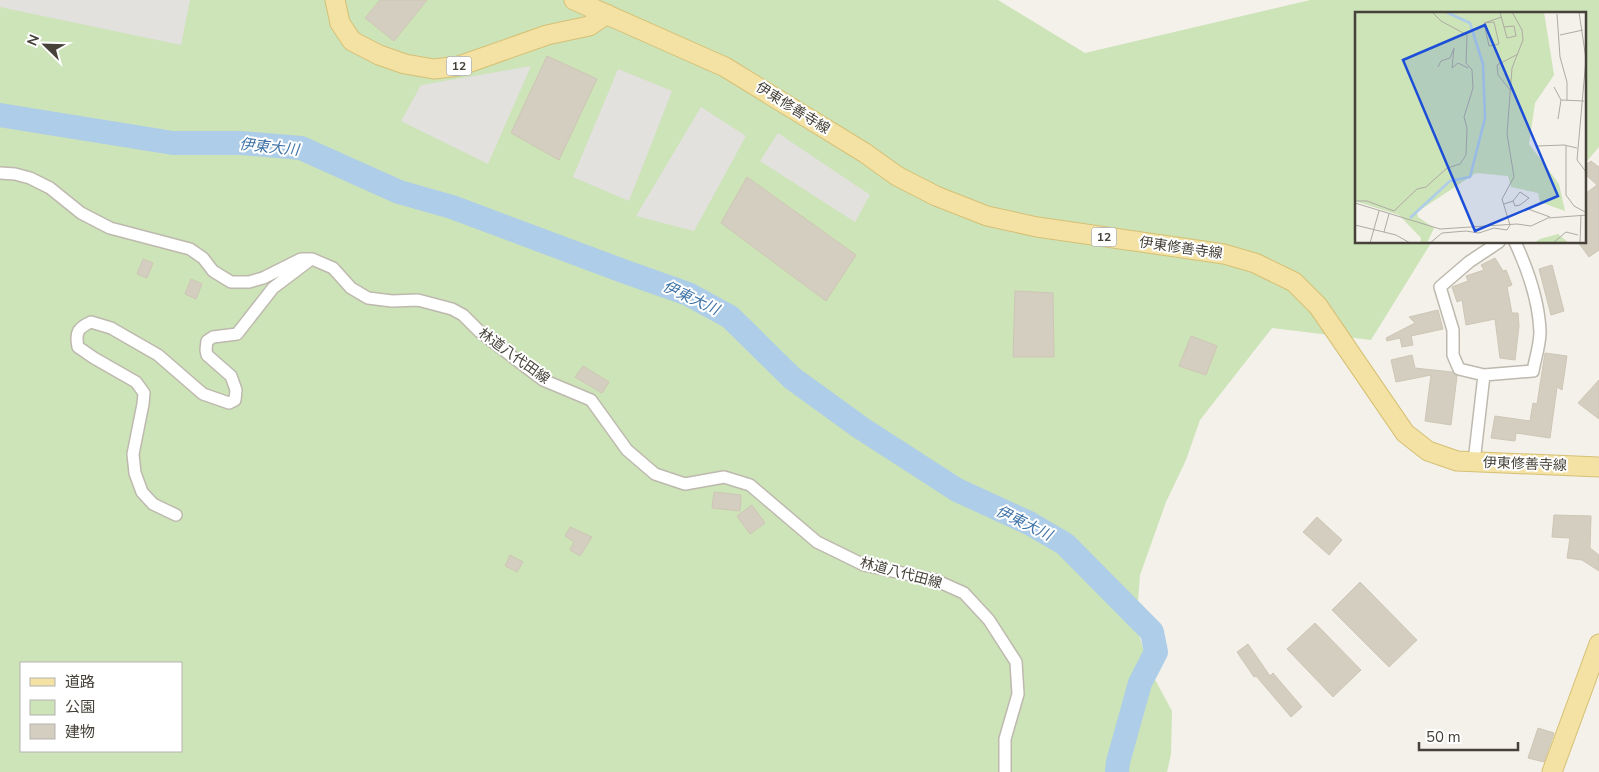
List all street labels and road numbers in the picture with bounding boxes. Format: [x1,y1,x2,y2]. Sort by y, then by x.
road number: 12 [446,56,472,76]
street label: 伊東修善寺線 [752,78,834,138]
road number: 12 [1092,228,1116,246]
street label: 伊東修善寺線 [1138,233,1224,263]
street label: 林道八代田線 [474,324,554,388]
street label: 伊東修善寺線 [1483,453,1567,475]
street label: 林道八代田線 [858,553,944,593]

